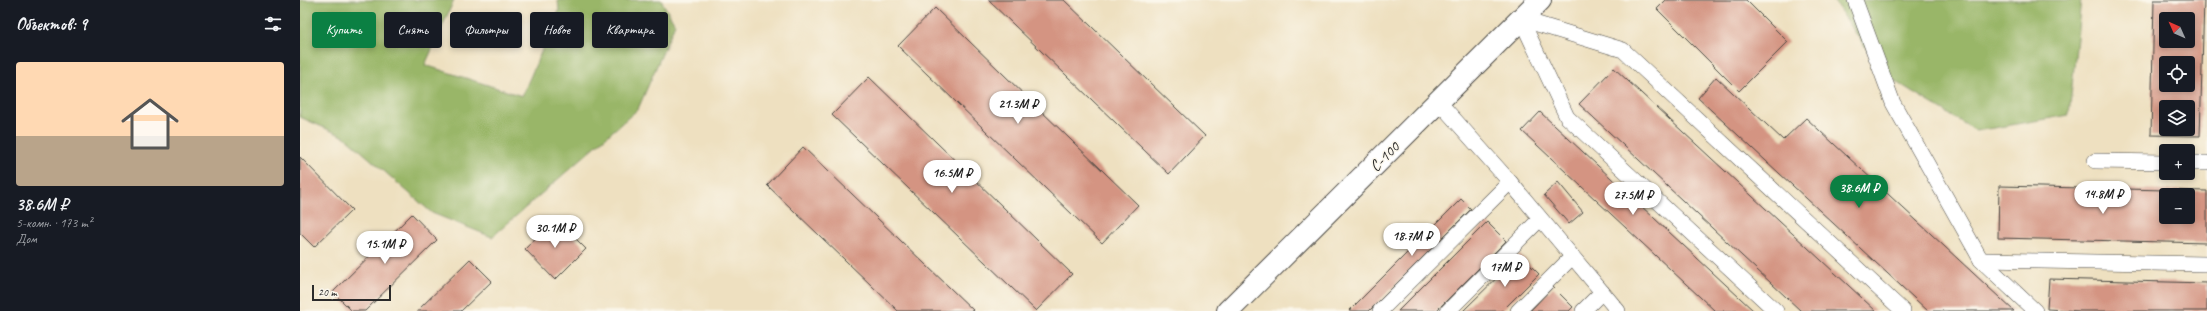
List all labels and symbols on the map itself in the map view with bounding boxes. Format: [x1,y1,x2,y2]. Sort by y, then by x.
north arrow [2159,12,2195,48]
pin: 21.3M ₽ [981,91,1055,125]
street label: С-100 [1365,136,1405,176]
pin: 16.5M ₽ [915,160,989,194]
pin: 38.6M ₽ [1822,175,1896,209]
pin: 14.8M ₽ [2066,181,2140,215]
pin: 27.5M ₽ [1596,182,1670,216]
pin: 30.1M ₽ [518,215,592,249]
pin: 18.7M ₽ [1375,223,1449,257]
pin: 15.1M ₽ [348,231,422,265]
pin: 17M ₽ [1477,254,1533,288]
scale bar [312,283,391,302]

